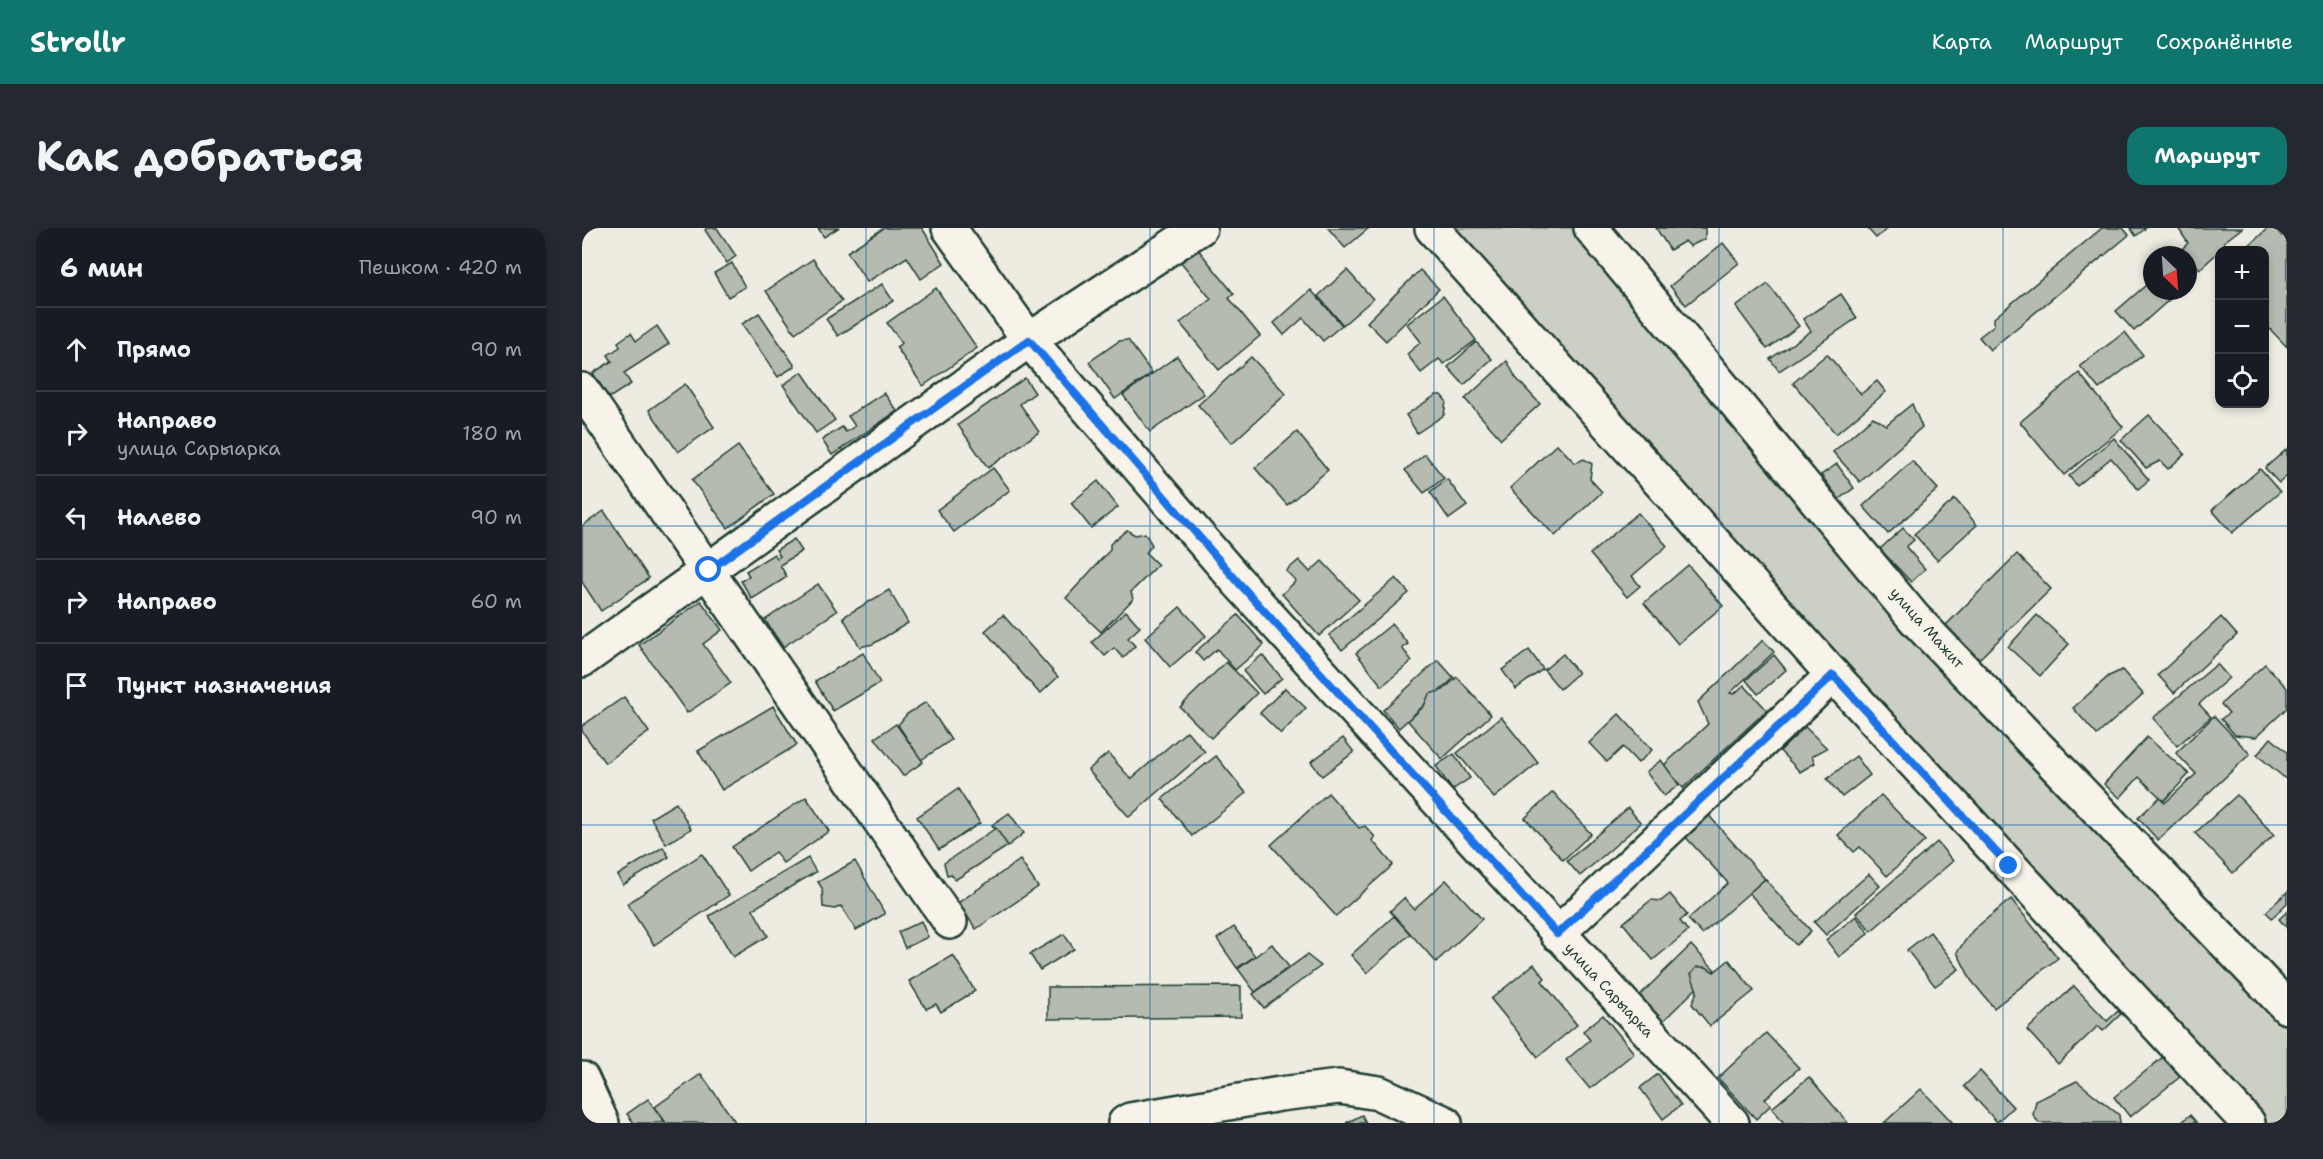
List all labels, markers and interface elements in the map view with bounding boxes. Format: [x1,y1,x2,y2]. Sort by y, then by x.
text: Strollr [30,23,126,61]
text: Карта [1932,28,1992,56]
text: Маршрут [2025,28,2123,56]
text: Сохранённые [2156,28,2293,56]
button: Маршрут [2127,127,2287,185]
text: Как добраться [36,128,364,184]
north arrow [2143,246,2197,300]
map controls [2215,246,2269,408]
button: + [2215,246,2269,300]
text: 6 мин [60,250,143,285]
text: Пешком · 420 m [359,254,522,280]
button: − [2215,300,2269,354]
icon: ahead [60,333,93,366]
text: Прямо [117,335,191,364]
text: 90 m [470,336,522,362]
button: locate [2215,354,2269,408]
text: Направо [117,406,217,435]
icon: right [60,417,93,450]
text: 180 m [462,420,522,446]
text: улица Сарыарка [117,435,281,461]
icon: left [60,501,93,534]
text: Налево [117,503,201,532]
text: 90 m [470,504,522,530]
route start [695,556,721,582]
street label: улица Мажит [1885,583,1969,673]
icon: right [60,585,93,618]
text: Направо [117,587,217,616]
text: 60 m [470,588,522,614]
icon: arrive [60,669,93,702]
text: Пункт назначения [117,671,331,700]
route end [1995,852,2021,878]
street label: улица Сарыарка [1560,938,1659,1042]

